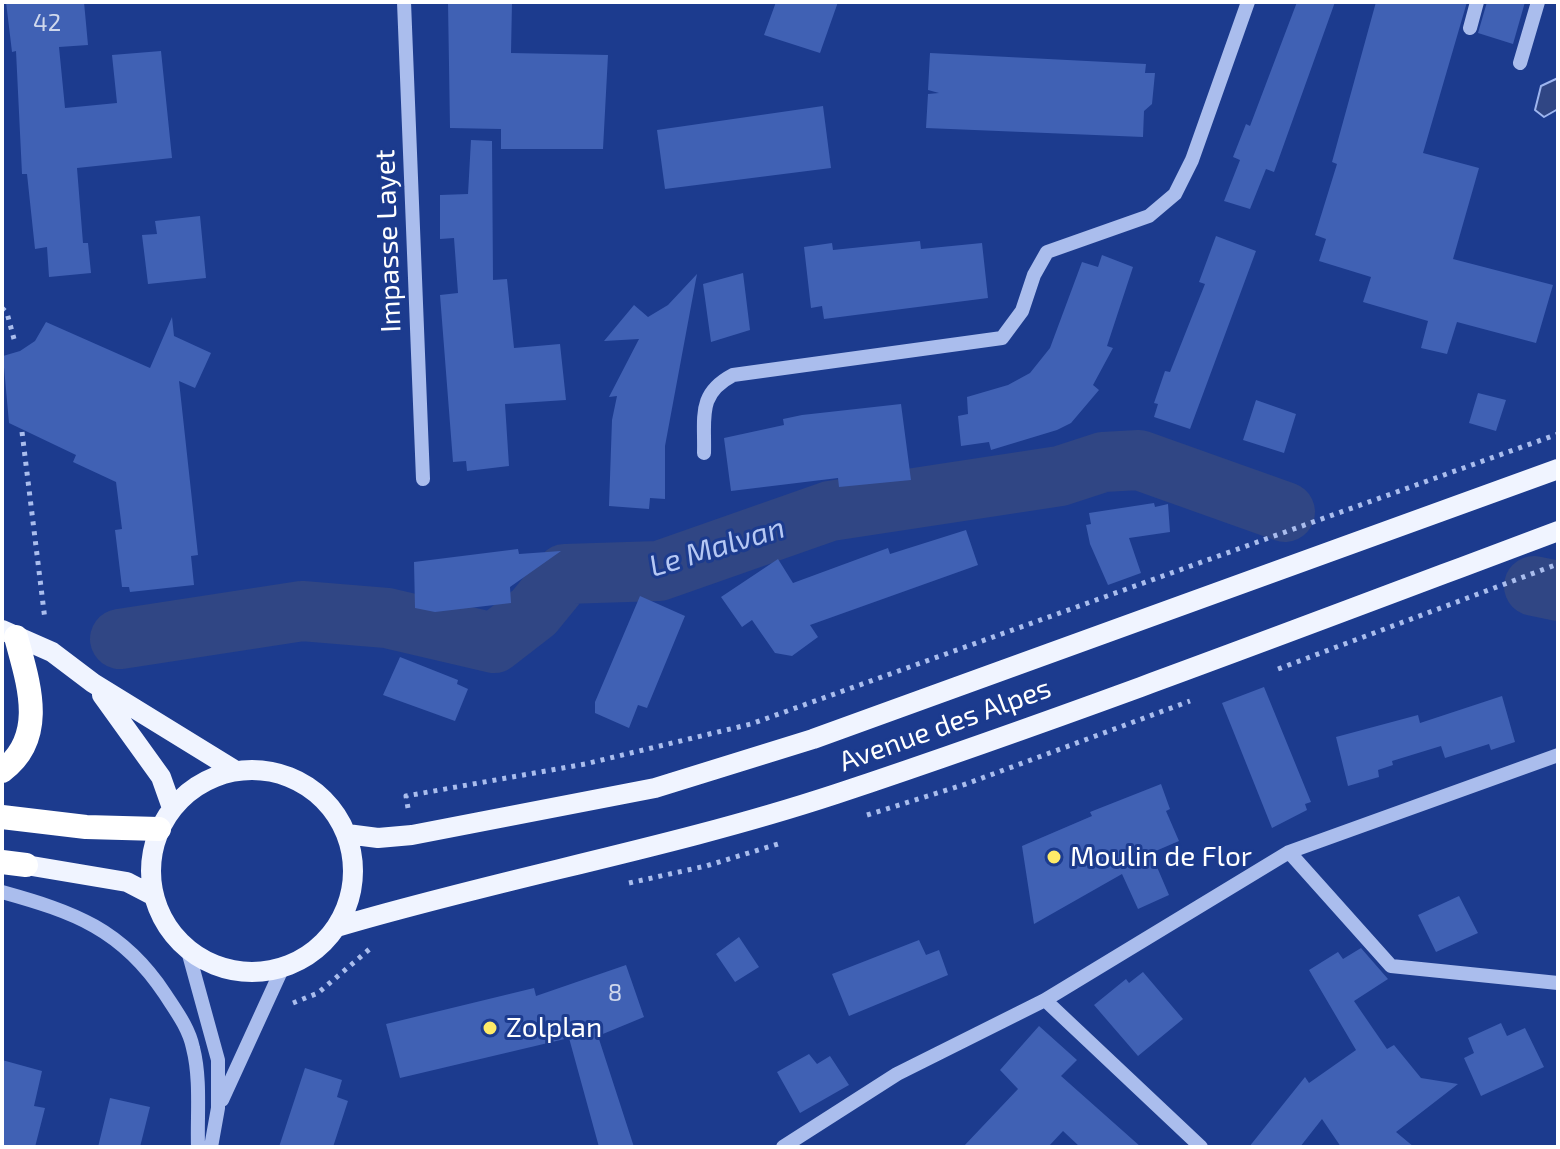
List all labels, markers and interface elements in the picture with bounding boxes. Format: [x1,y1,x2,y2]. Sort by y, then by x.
house number: 42 [33,9,61,37]
street label: Impasse Layet [368,149,408,333]
water label: Le Malvan [645,509,789,585]
street label: Avenue des Alpes [835,671,1055,779]
place label: Moulin de Flor [1070,840,1252,874]
marker: Moulin de Flor [1045,848,1063,866]
house number: 8 [608,979,622,1007]
place label: Zolplan [506,1011,602,1045]
marker: Zolplan [481,1019,499,1037]

